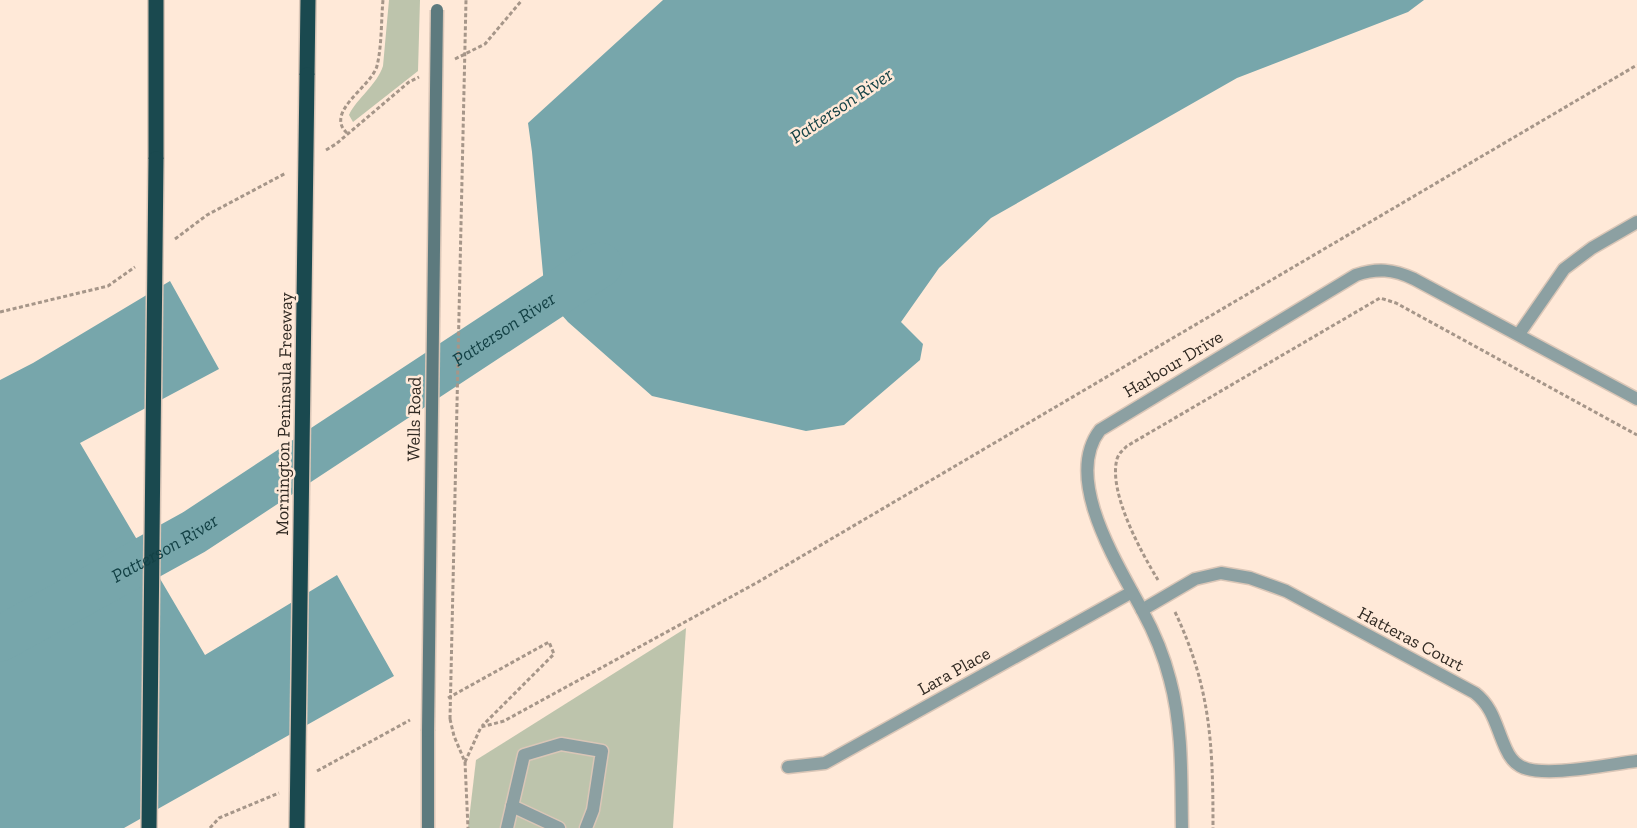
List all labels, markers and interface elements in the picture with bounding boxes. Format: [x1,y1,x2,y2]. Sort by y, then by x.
water label: Patterson River [786,62,897,148]
water label: Patterson River [448,286,560,371]
street label: Mornington Peninsula Freeway [271,291,297,536]
street label: Harbour Drive [1119,326,1227,402]
street label: Wells Road [402,376,426,462]
water label: Patterson River [107,508,223,587]
street label: Hatteras Court [1354,602,1468,676]
street label: Lara Place [914,642,994,700]

